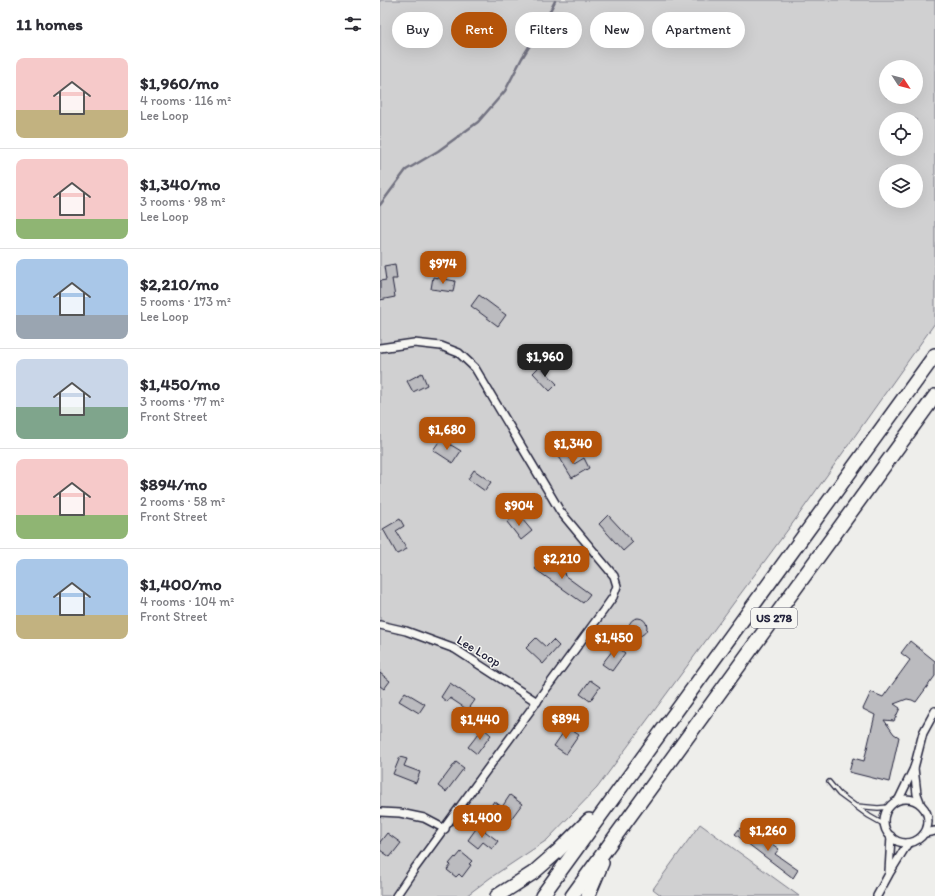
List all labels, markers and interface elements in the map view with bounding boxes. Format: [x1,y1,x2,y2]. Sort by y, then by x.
chip: Buy [392,12,443,48]
chip: Rent [451,12,507,48]
chip: Filters [515,12,582,48]
chip: New [590,12,644,48]
chip: Apartment [652,12,745,48]
icon: filters [342,13,364,35]
text: 11 homes [16,14,83,34]
north arrow [879,60,923,104]
map controls [879,60,923,208]
text: $1,960/mo [140,73,219,93]
icon: home [48,74,96,122]
text: 4 rooms · 116 m² [140,93,231,108]
text: Lee Loop [140,108,189,123]
button: locate [879,112,923,156]
button: layers [879,164,923,208]
text: $1,340/mo [140,174,221,194]
icon: home [48,175,96,223]
text: 3 rooms · 98 m² [140,194,226,209]
text: Lee Loop [140,209,189,224]
pin: $974 [419,251,467,285]
text: $974 [429,256,457,271]
text: $2,210/mo [140,274,219,294]
icon: home [48,275,96,323]
text: 5 rooms · 173 m² [140,294,231,309]
text: Lee Loop [140,309,189,324]
pin: $1,960 [512,344,578,378]
text: $1,960 [526,349,564,364]
text: $1,450/mo [140,374,220,394]
icon: home [48,375,96,423]
text: 3 rooms · 77 m² [140,394,225,409]
text: Front Street [140,409,207,424]
pin: $1,680 [414,417,480,451]
text: $1,680 [428,422,466,437]
pin: $1,340 [540,431,606,465]
text: $1,340 [554,436,592,451]
text: $894/mo [140,474,207,494]
icon: home [48,475,96,523]
pin: $904 [495,493,543,527]
text: 2 rooms · 58 m² [140,494,225,509]
text: $904 [504,498,534,513]
text: Front Street [140,509,207,524]
pin: $2,210 [529,546,595,580]
text: $2,210 [543,551,581,566]
text: $1,400/mo [140,574,222,594]
icon: home [48,575,96,623]
text: 4 rooms · 104 m² [140,594,234,609]
road number: US 278 [751,608,797,628]
text: Front Street [140,609,207,624]
pin: $1,450 [581,625,647,659]
text: $1,450 [595,630,633,645]
street label: Lee Loop [454,632,504,670]
pin: $894 [542,706,590,740]
pin: $1,440 [447,707,513,741]
text: $894 [552,711,580,726]
text: $1,440 [460,712,500,727]
pin: $1,400 [449,805,515,839]
text: $1,400 [462,810,502,825]
pin: $1,260 [735,818,801,852]
text: $1,260 [749,823,787,838]

